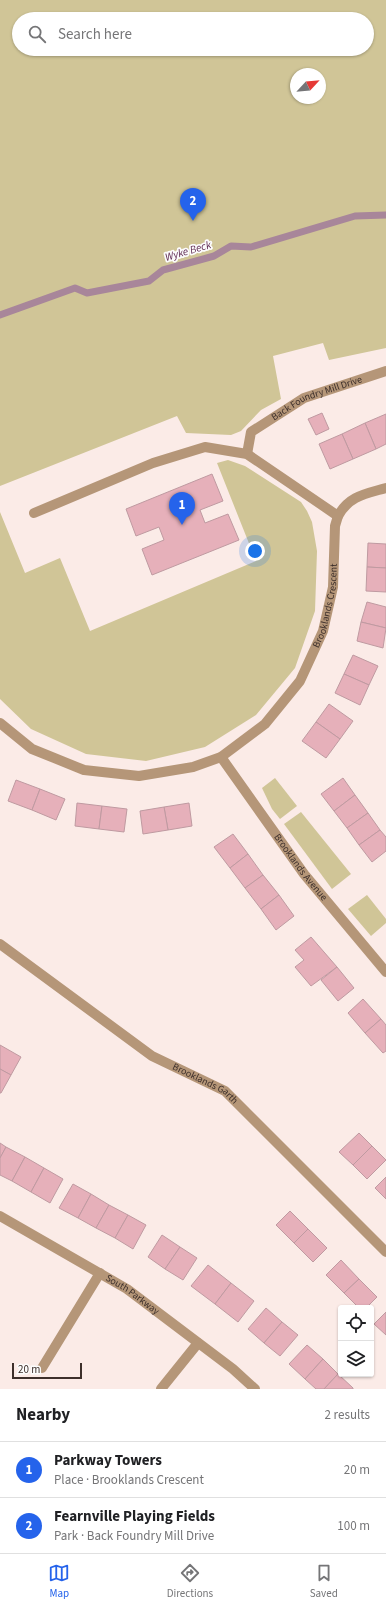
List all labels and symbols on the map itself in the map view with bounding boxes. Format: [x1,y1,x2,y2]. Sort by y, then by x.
north arrow [290,68,326,104]
pin: 2 [180,188,206,221]
water label: Wyke Beck [163,237,214,265]
street label: Back Foundry Mill Drive [269,372,364,424]
pin: 1 [169,492,195,525]
your location [245,541,265,561]
street label: Brooklands Crescent [309,563,341,650]
street label: Brooklands Avenue [271,831,331,904]
street label: Brooklands Garth [170,1060,241,1107]
street label: South Parkway [103,1271,162,1318]
scale bar [12,1361,82,1380]

